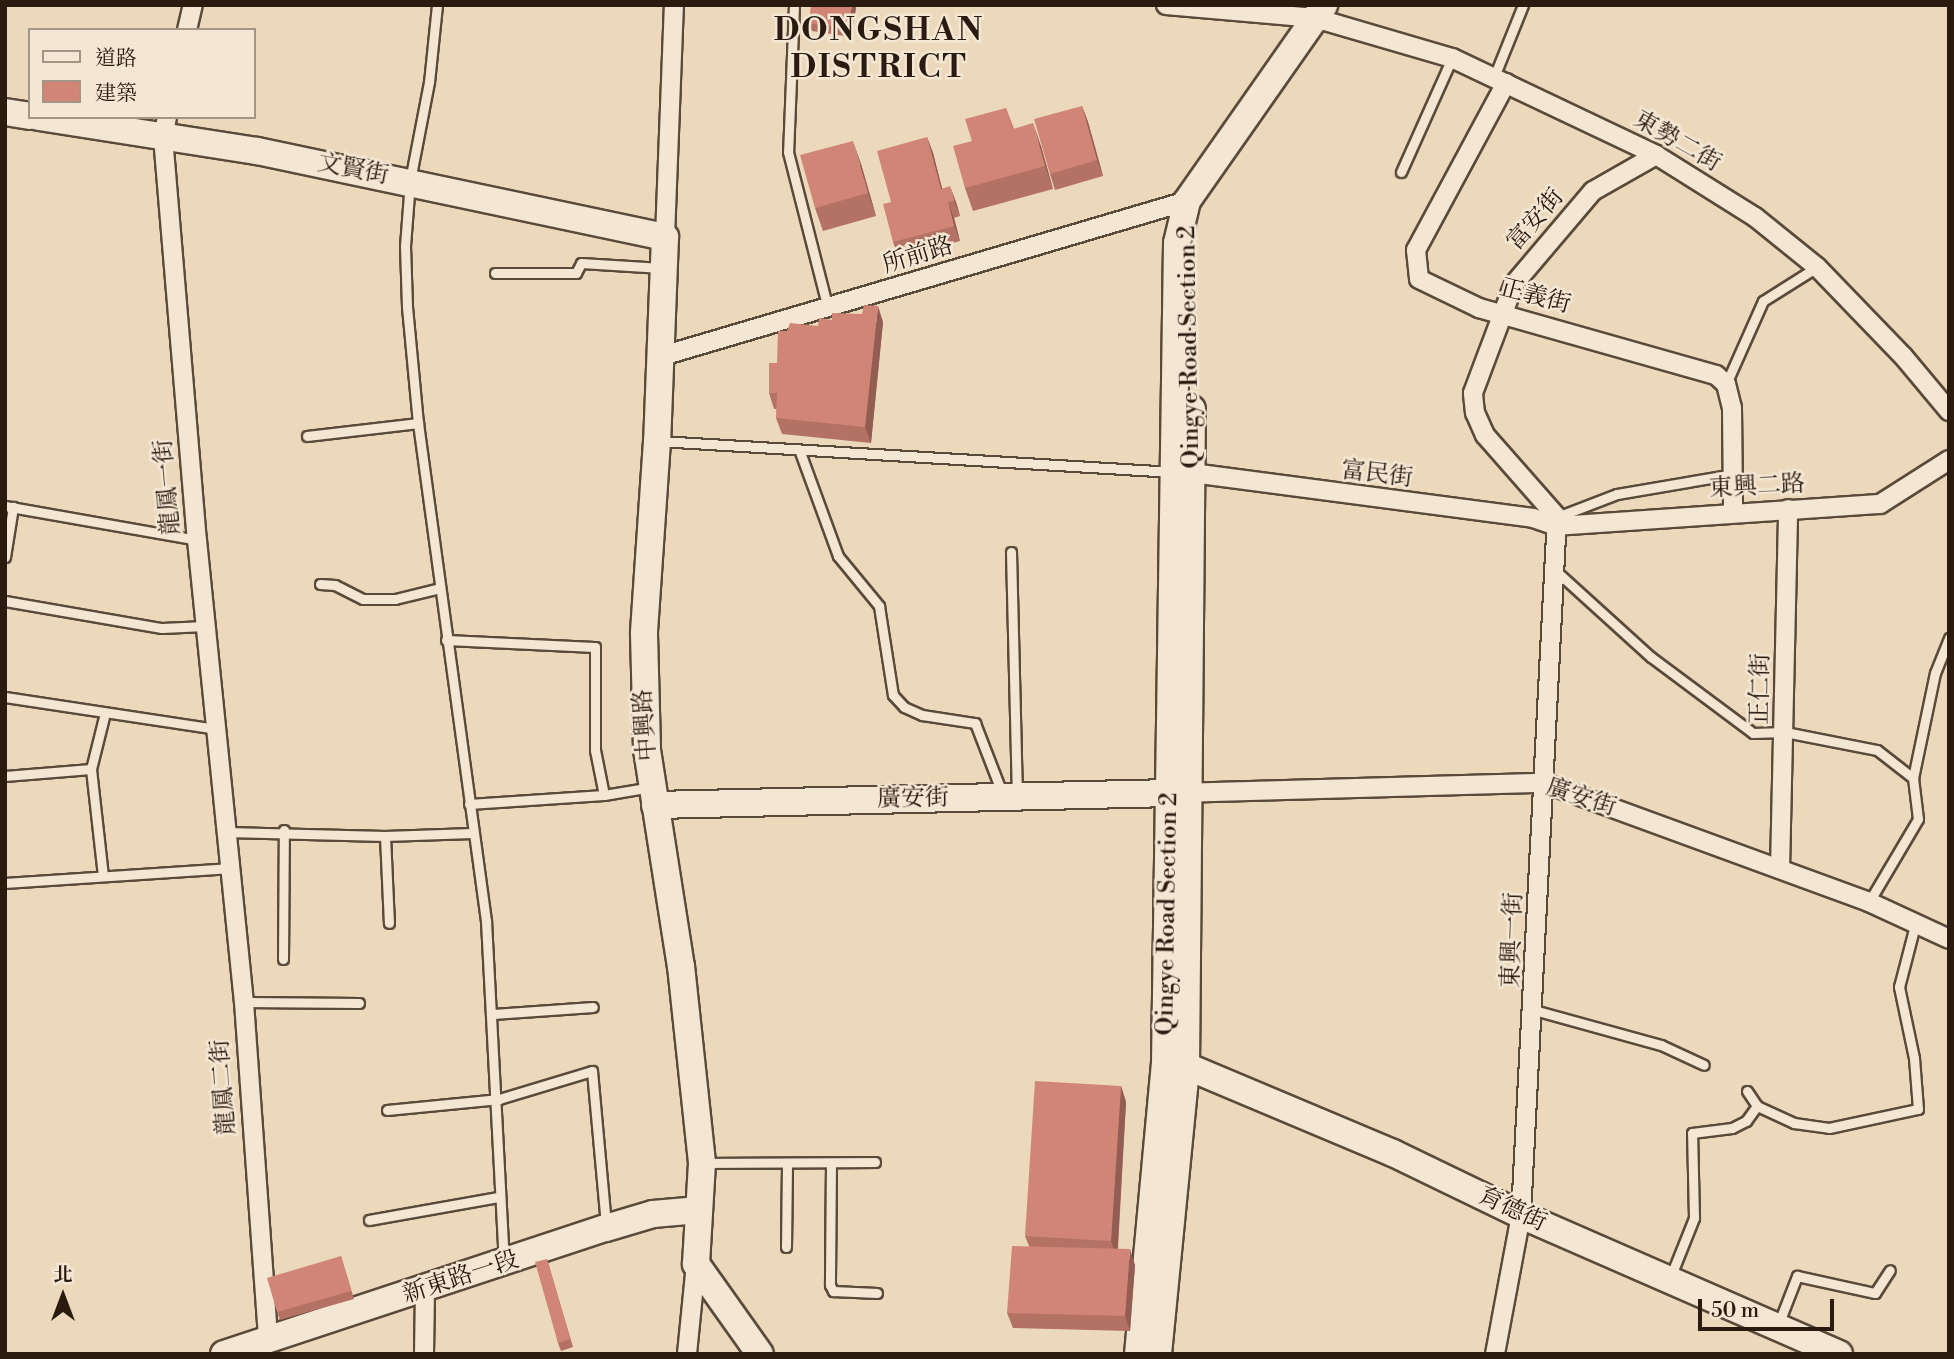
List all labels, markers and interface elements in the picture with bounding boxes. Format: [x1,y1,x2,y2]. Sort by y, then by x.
district label: DONGSHAN DISTRICT [775,12,983,87]
legend [28,28,256,119]
text: 道路 [95,46,137,72]
text: 建築 [95,81,137,107]
street label: 東勢二街 [1628,106,1726,178]
street label: 文賢街 [315,149,391,191]
street label: 富安街 [1502,183,1570,257]
street label: Qingye Road Section 2 [1173,225,1207,469]
street label: 所前路 [879,232,957,280]
street label: 正義街 [1496,274,1574,320]
street label: 龍鳳一街 [149,438,187,536]
street label: 富民街 [1340,456,1414,494]
street label: 東興二路 [1708,470,1806,504]
street label: 正仁街 [1746,653,1776,725]
street label: 中興路 [629,688,663,762]
street label: 廣安街 [1542,773,1620,823]
street label: 廣安街 [877,784,949,814]
street label: Qingye Road Section 2 [1151,792,1185,1036]
street label: 東興一街 [1497,892,1529,988]
street label: 龍鳳二街 [206,1038,242,1136]
street label: 育德街 [1473,1182,1551,1238]
street label: 新東路一段 [399,1246,523,1310]
north arrow [28,1261,98,1331]
text: 北 [53,1263,73,1287]
scale bar [1702,1286,1839,1330]
text: 50 m [1711,1298,1759,1324]

